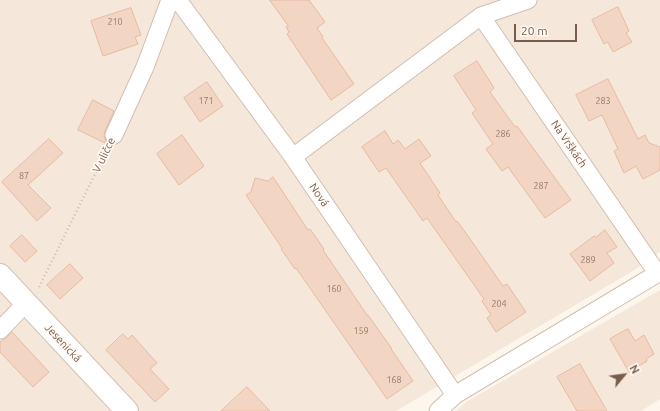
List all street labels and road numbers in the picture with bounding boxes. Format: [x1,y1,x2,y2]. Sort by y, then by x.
street label: Na Vrškách [548,118,590,170]
street label: V uličce [90,135,118,175]
street label: Nová [306,181,332,209]
street label: Jesenická [42,321,84,365]

